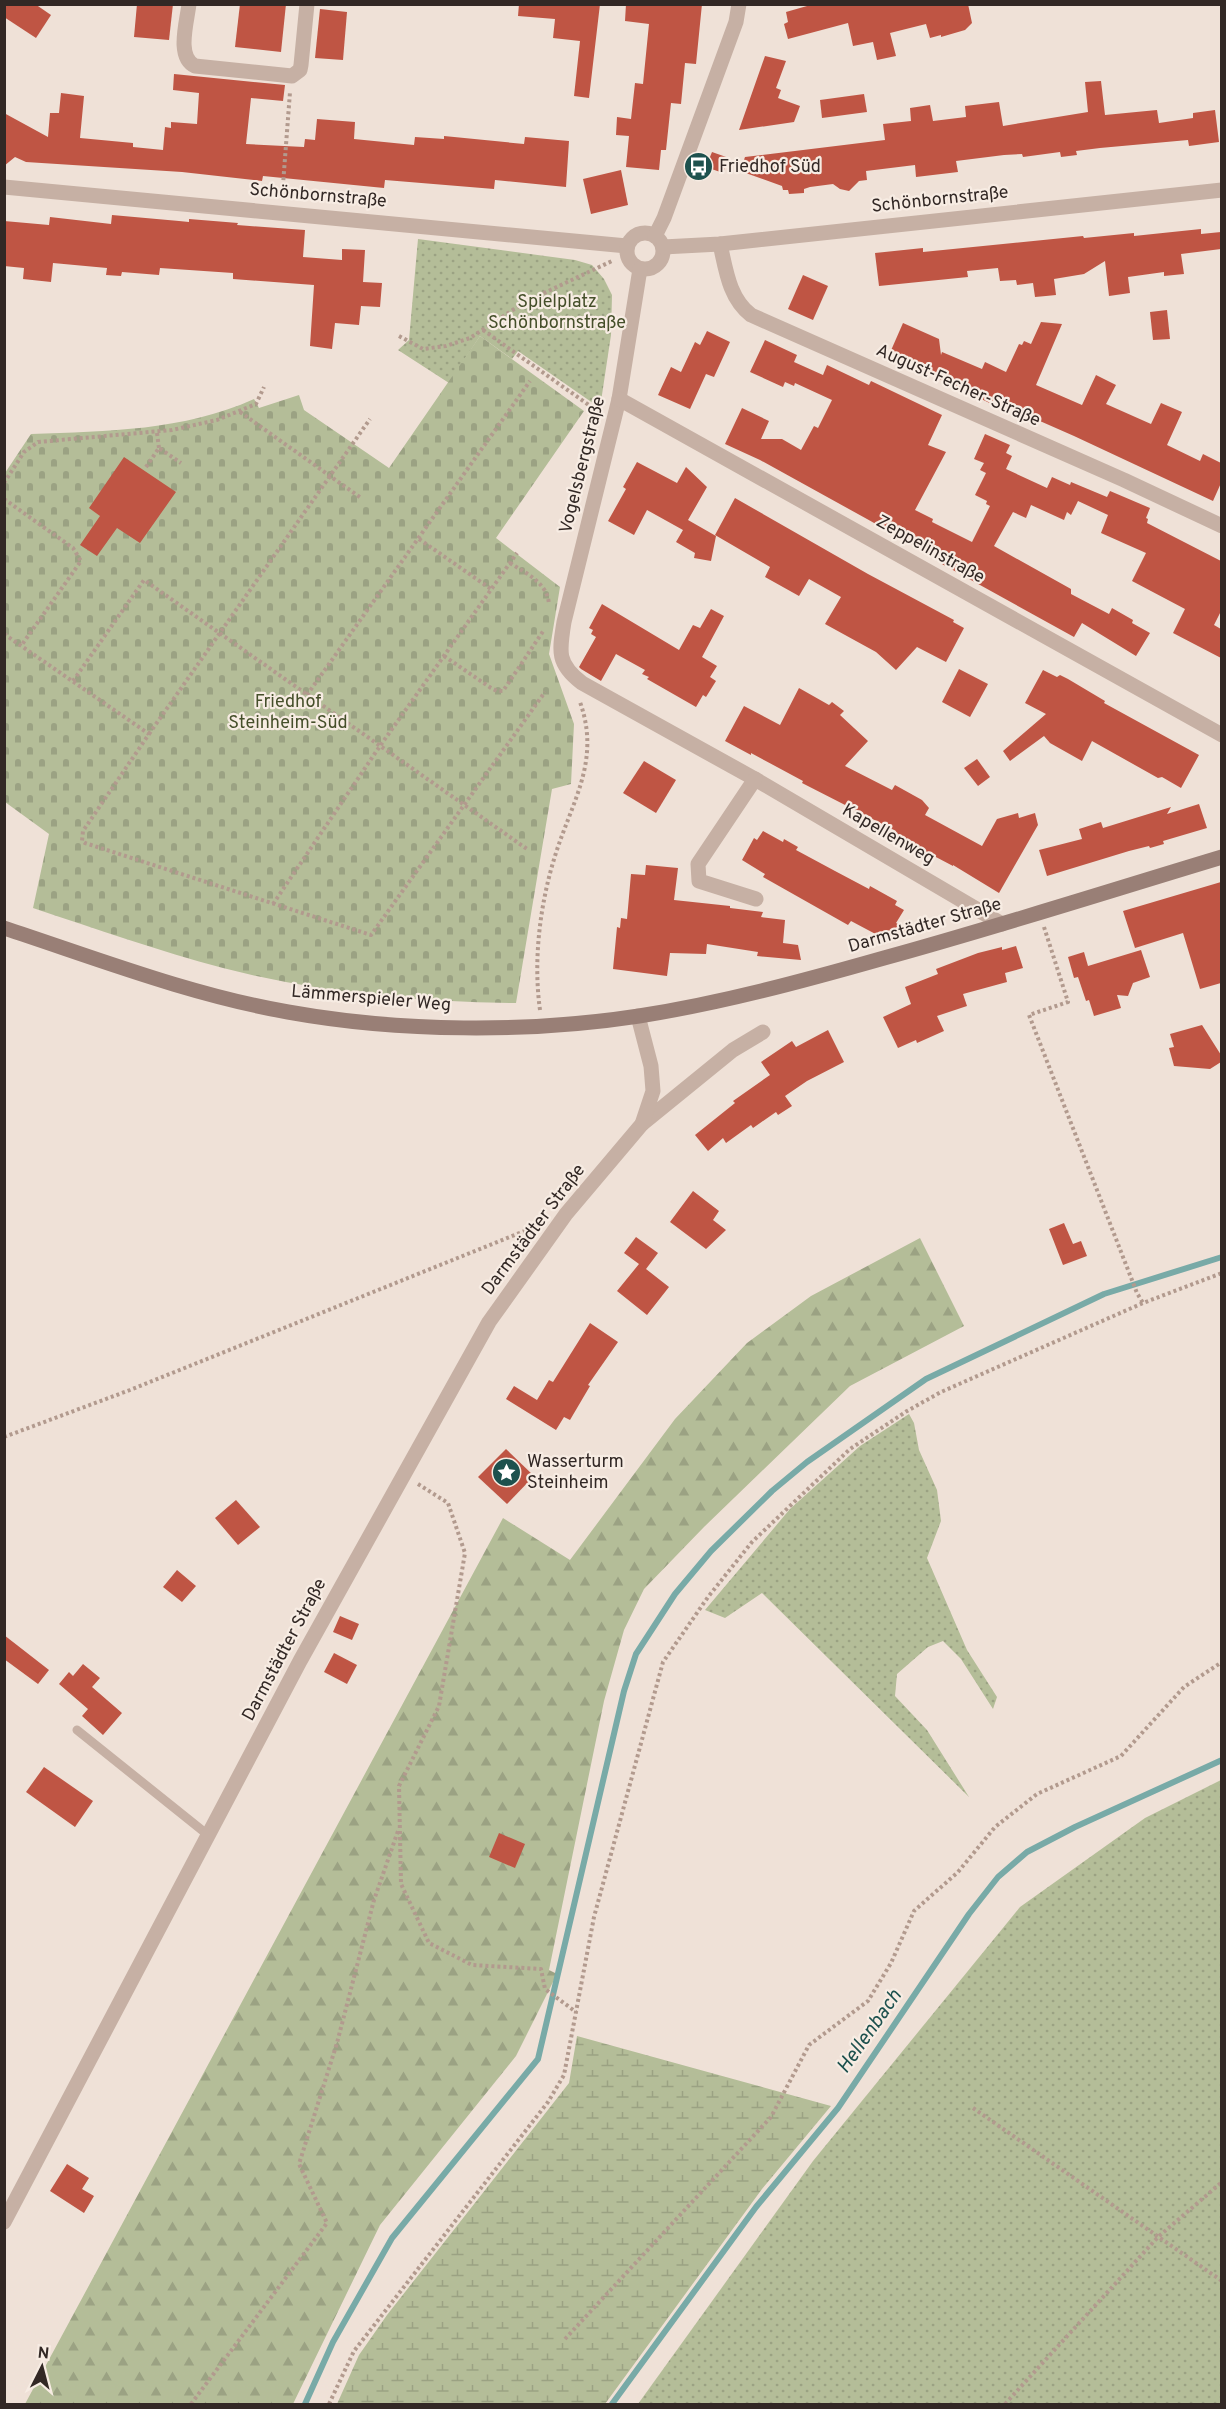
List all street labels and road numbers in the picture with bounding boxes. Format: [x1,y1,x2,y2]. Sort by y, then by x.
street label: Schönbornstraße [248,179,388,213]
street label: Schönbornstraße [870,181,1010,219]
street label: August-Fecher-Straße [872,339,1044,433]
street label: Vogelsbergstraße [555,394,611,536]
street label: Zeppelinstraße [872,511,988,589]
street label: Kapellenweg [837,799,939,871]
street label: Darmstädter Straße [846,893,1004,959]
street label: Lämmerspieler Weg [290,981,452,1017]
street label: Darmstädter Straße [477,1160,591,1300]
street label: Darmstädter Straße [238,1575,332,1725]

